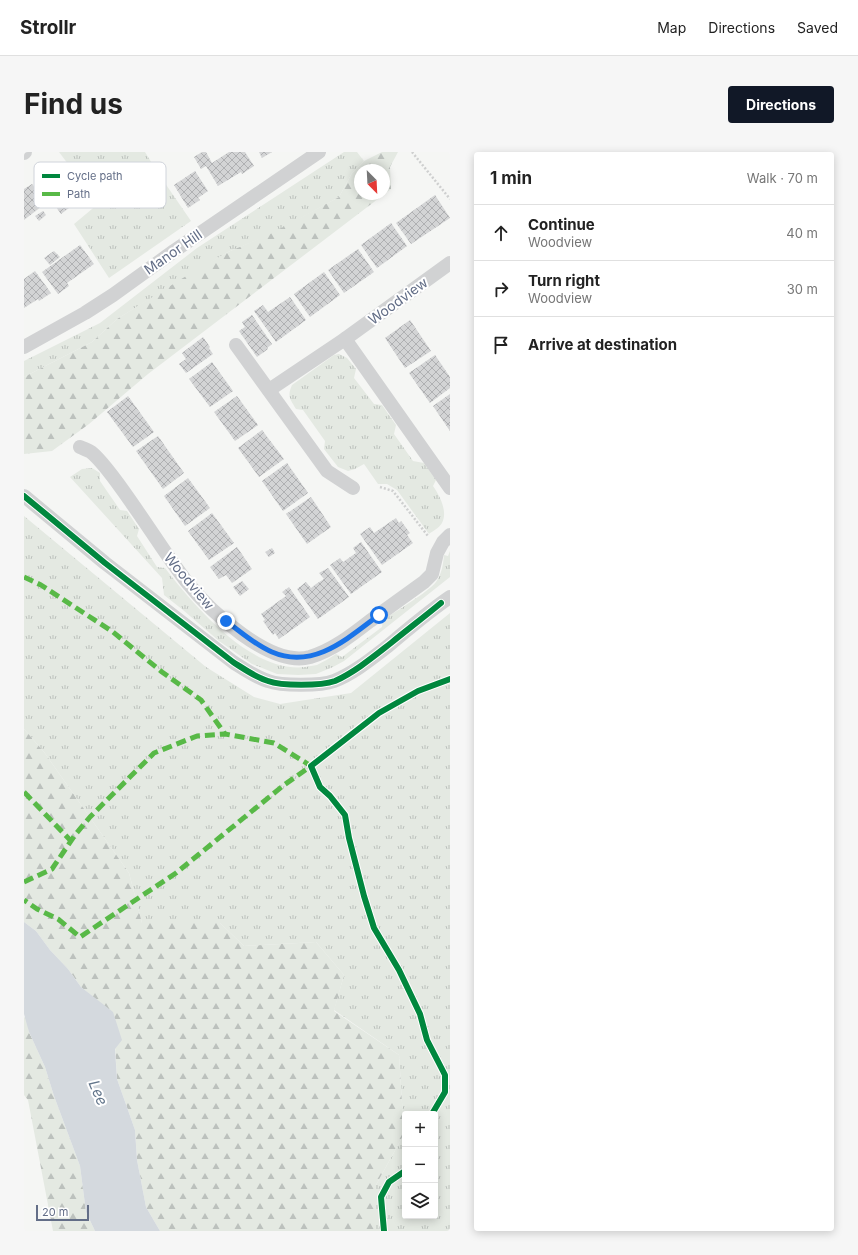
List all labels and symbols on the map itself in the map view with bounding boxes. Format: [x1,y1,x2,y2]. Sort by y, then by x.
legend [34,162,166,208]
north arrow [354,164,390,200]
text: Cycle path [67,169,123,183]
text: Path [67,187,90,201]
street label: Manor Hill [140,225,205,278]
street label: Woodview [365,273,431,328]
street label: Woodview [161,549,218,613]
route start [370,606,388,624]
route end [217,612,235,630]
water label: Lee [85,1077,112,1108]
scale bar [36,1203,89,1222]

